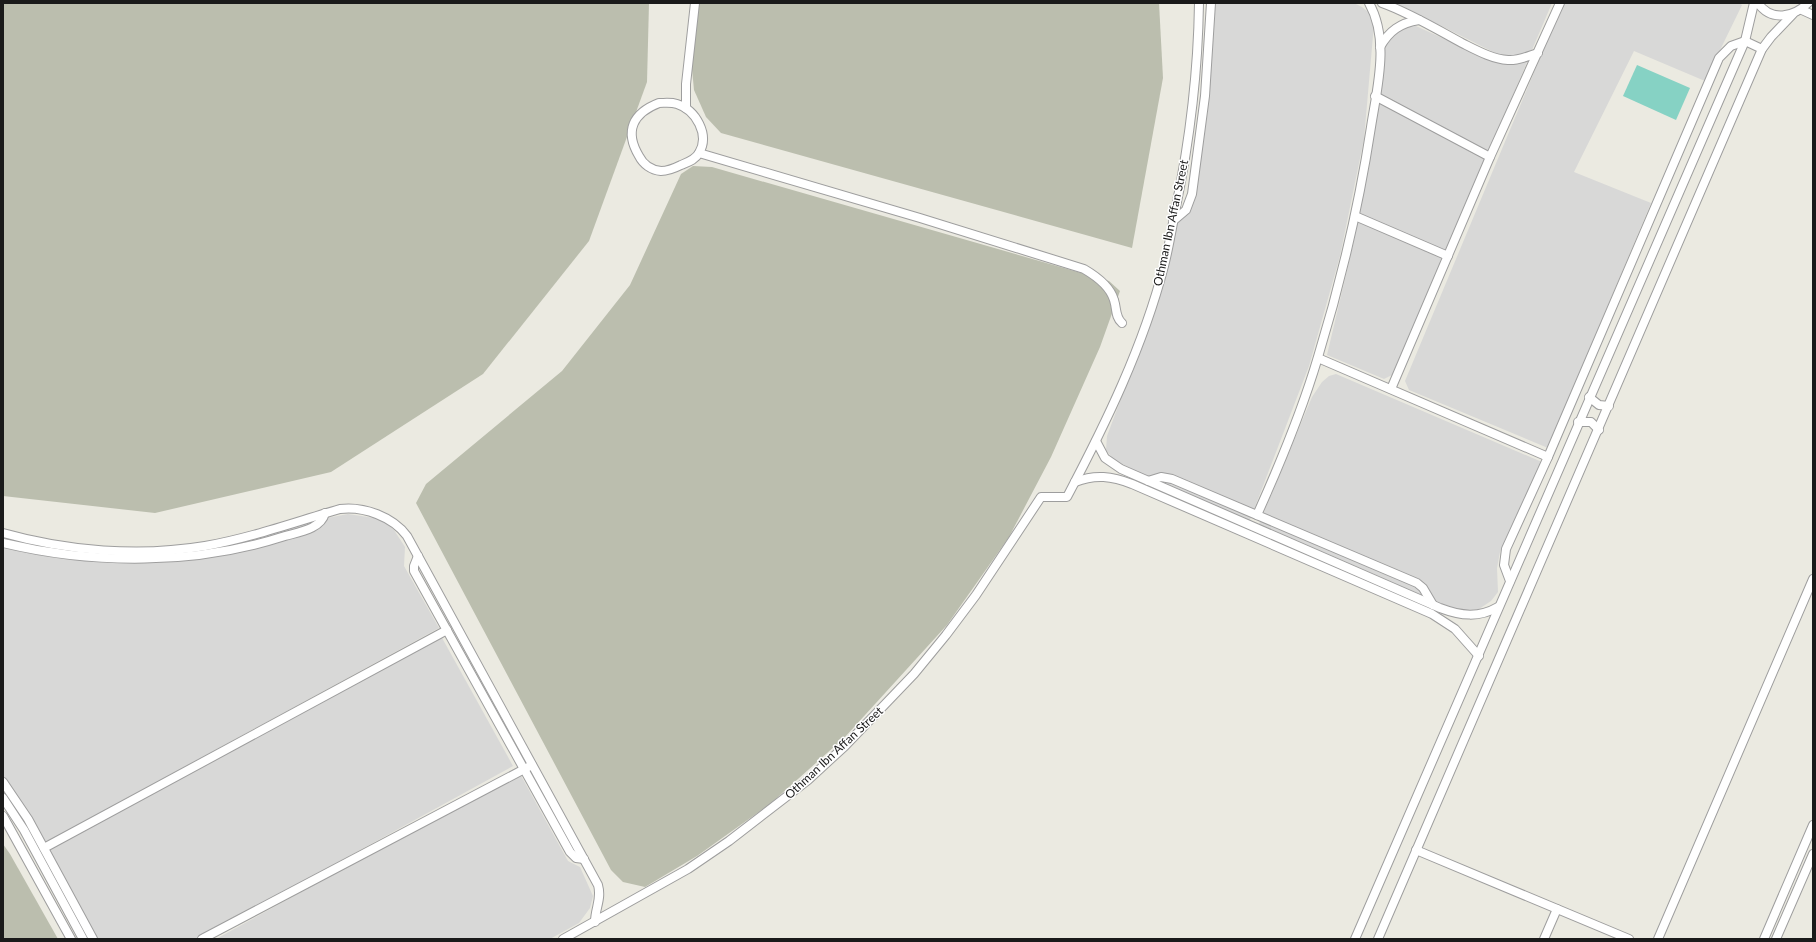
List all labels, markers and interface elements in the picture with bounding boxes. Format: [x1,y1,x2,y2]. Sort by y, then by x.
street label: Othman Ibn Affan Street [1150,158,1191,287]
street label: Othman Ibn Affan Street [781,703,886,802]

